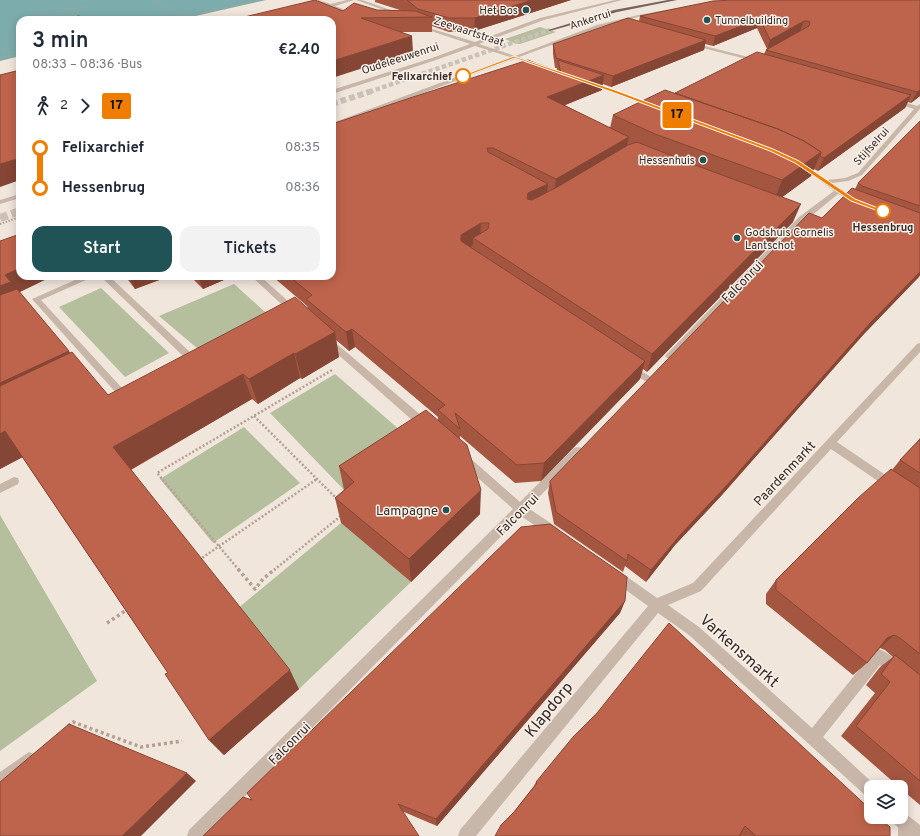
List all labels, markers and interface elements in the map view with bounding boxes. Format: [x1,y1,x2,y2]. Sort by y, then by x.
place label: Het Bos [479,4,518,18]
marker: Het Bos [521,5,531,15]
street label: Ankerrui [568,7,613,33]
street label: Zeevaartstraat [432,14,506,50]
place label: Tunnelbuilding [715,14,788,28]
marker: Tunnelbuilding [702,15,712,25]
text: 3 min [32,28,88,55]
street label: Oudeleeuwenrui [360,40,441,78]
text: €2.40 [278,41,320,60]
text: 08:33 – 08:36 · Bus [32,57,142,73]
marker: Felixarchief [455,68,471,84]
place label: Felixarchief [392,70,452,84]
icon: walk [32,95,54,117]
icon: forward [74,95,96,117]
text: 17 [110,97,123,114]
text: 2 [60,98,68,114]
line badge: 17 [659,102,695,128]
text: 17 [670,106,684,123]
street label: Stijfselrui [851,125,893,169]
text: Felixarchief [62,139,144,158]
text: 08:35 [285,140,320,156]
place label: Hessenhuis [639,154,695,168]
marker: Hessenhuis [698,155,708,165]
text: Hessenbrug [62,179,145,198]
text: 08:36 [285,180,320,196]
marker: Hessenbrug [875,203,891,219]
place label: Hessenbrug [853,221,913,235]
button: Start [32,226,172,272]
button: Tickets [180,226,320,272]
place label: Godshuis Cornelis Lantschot [745,226,834,253]
marker: Godshuis Cornelis Lantschot [732,233,742,243]
street label: Falconrui [719,258,768,307]
street label: Paardenmarkt [751,438,820,510]
street label: Falconrui [494,491,543,540]
place label: Lampagne [376,504,438,520]
marker: Lampagne [441,505,451,515]
street label: Varkensmarkt [695,611,783,692]
street label: Klapdorp [521,678,578,742]
street label: Falconrui [266,720,315,769]
map controls [864,780,908,824]
button: layers [864,780,908,824]

